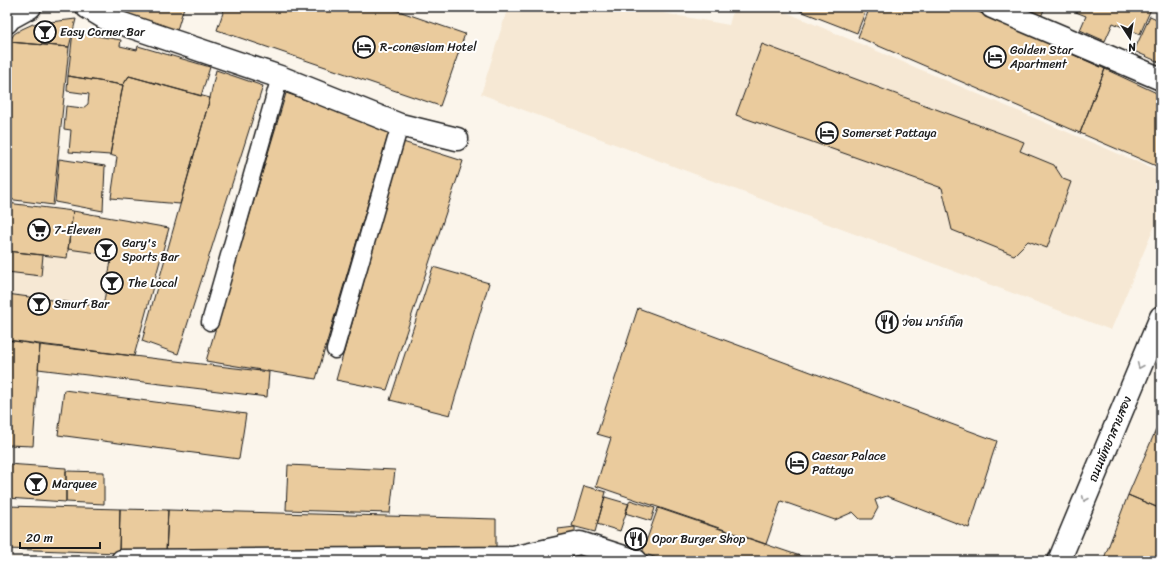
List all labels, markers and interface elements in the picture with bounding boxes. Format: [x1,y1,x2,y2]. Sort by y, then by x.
north arrow [1110,18,1150,58]
bar icon: Easy Corner Bar [32,19,58,45]
place label: Easy Corner Bar [60,21,146,43]
hotel icon: R-con@siam Hotel [351,34,377,60]
place label: R-con@siam Hotel [380,36,477,58]
text: N [1126,37,1139,57]
place label: Golden Star Apartment [1009,39,1074,75]
hotel icon: Golden Star Apartment [982,44,1008,70]
hotel icon: Somerset Pattaya [814,120,840,146]
place label: Somerset Pattaya [842,122,937,144]
supermarket icon: 7-Eleven [26,217,52,243]
place label: 7-Eleven [54,219,101,241]
place label: Gary's Sports Bar [122,232,180,268]
bar icon: Gary's Sports Bar [93,237,119,263]
bar icon: The Local [99,270,125,296]
place label: The Local [128,272,178,294]
bar icon: Smurf Bar [26,291,52,317]
place label: Smurf Bar [54,293,110,315]
restaurant icon: ว่อน มาร์เก็ต [874,309,900,335]
place label: ว่อน มาร์เก็ต [902,311,963,333]
one-way arrow [1137,362,1145,369]
street label: ถนนพัทยาสายสอง [1082,392,1138,486]
place label: Caesar Palace Pattaya [812,445,886,481]
hotel icon: Caesar Palace Pattaya [784,450,810,476]
bar icon: Marquee [23,471,49,497]
place label: Marquee [52,473,97,495]
one-way arrow [1081,495,1089,502]
scale bar [20,524,100,550]
restaurant icon: Opor Burger Shop [623,526,649,552]
text: 20 m [26,527,53,549]
place label: Opor Burger Shop [652,528,746,550]

